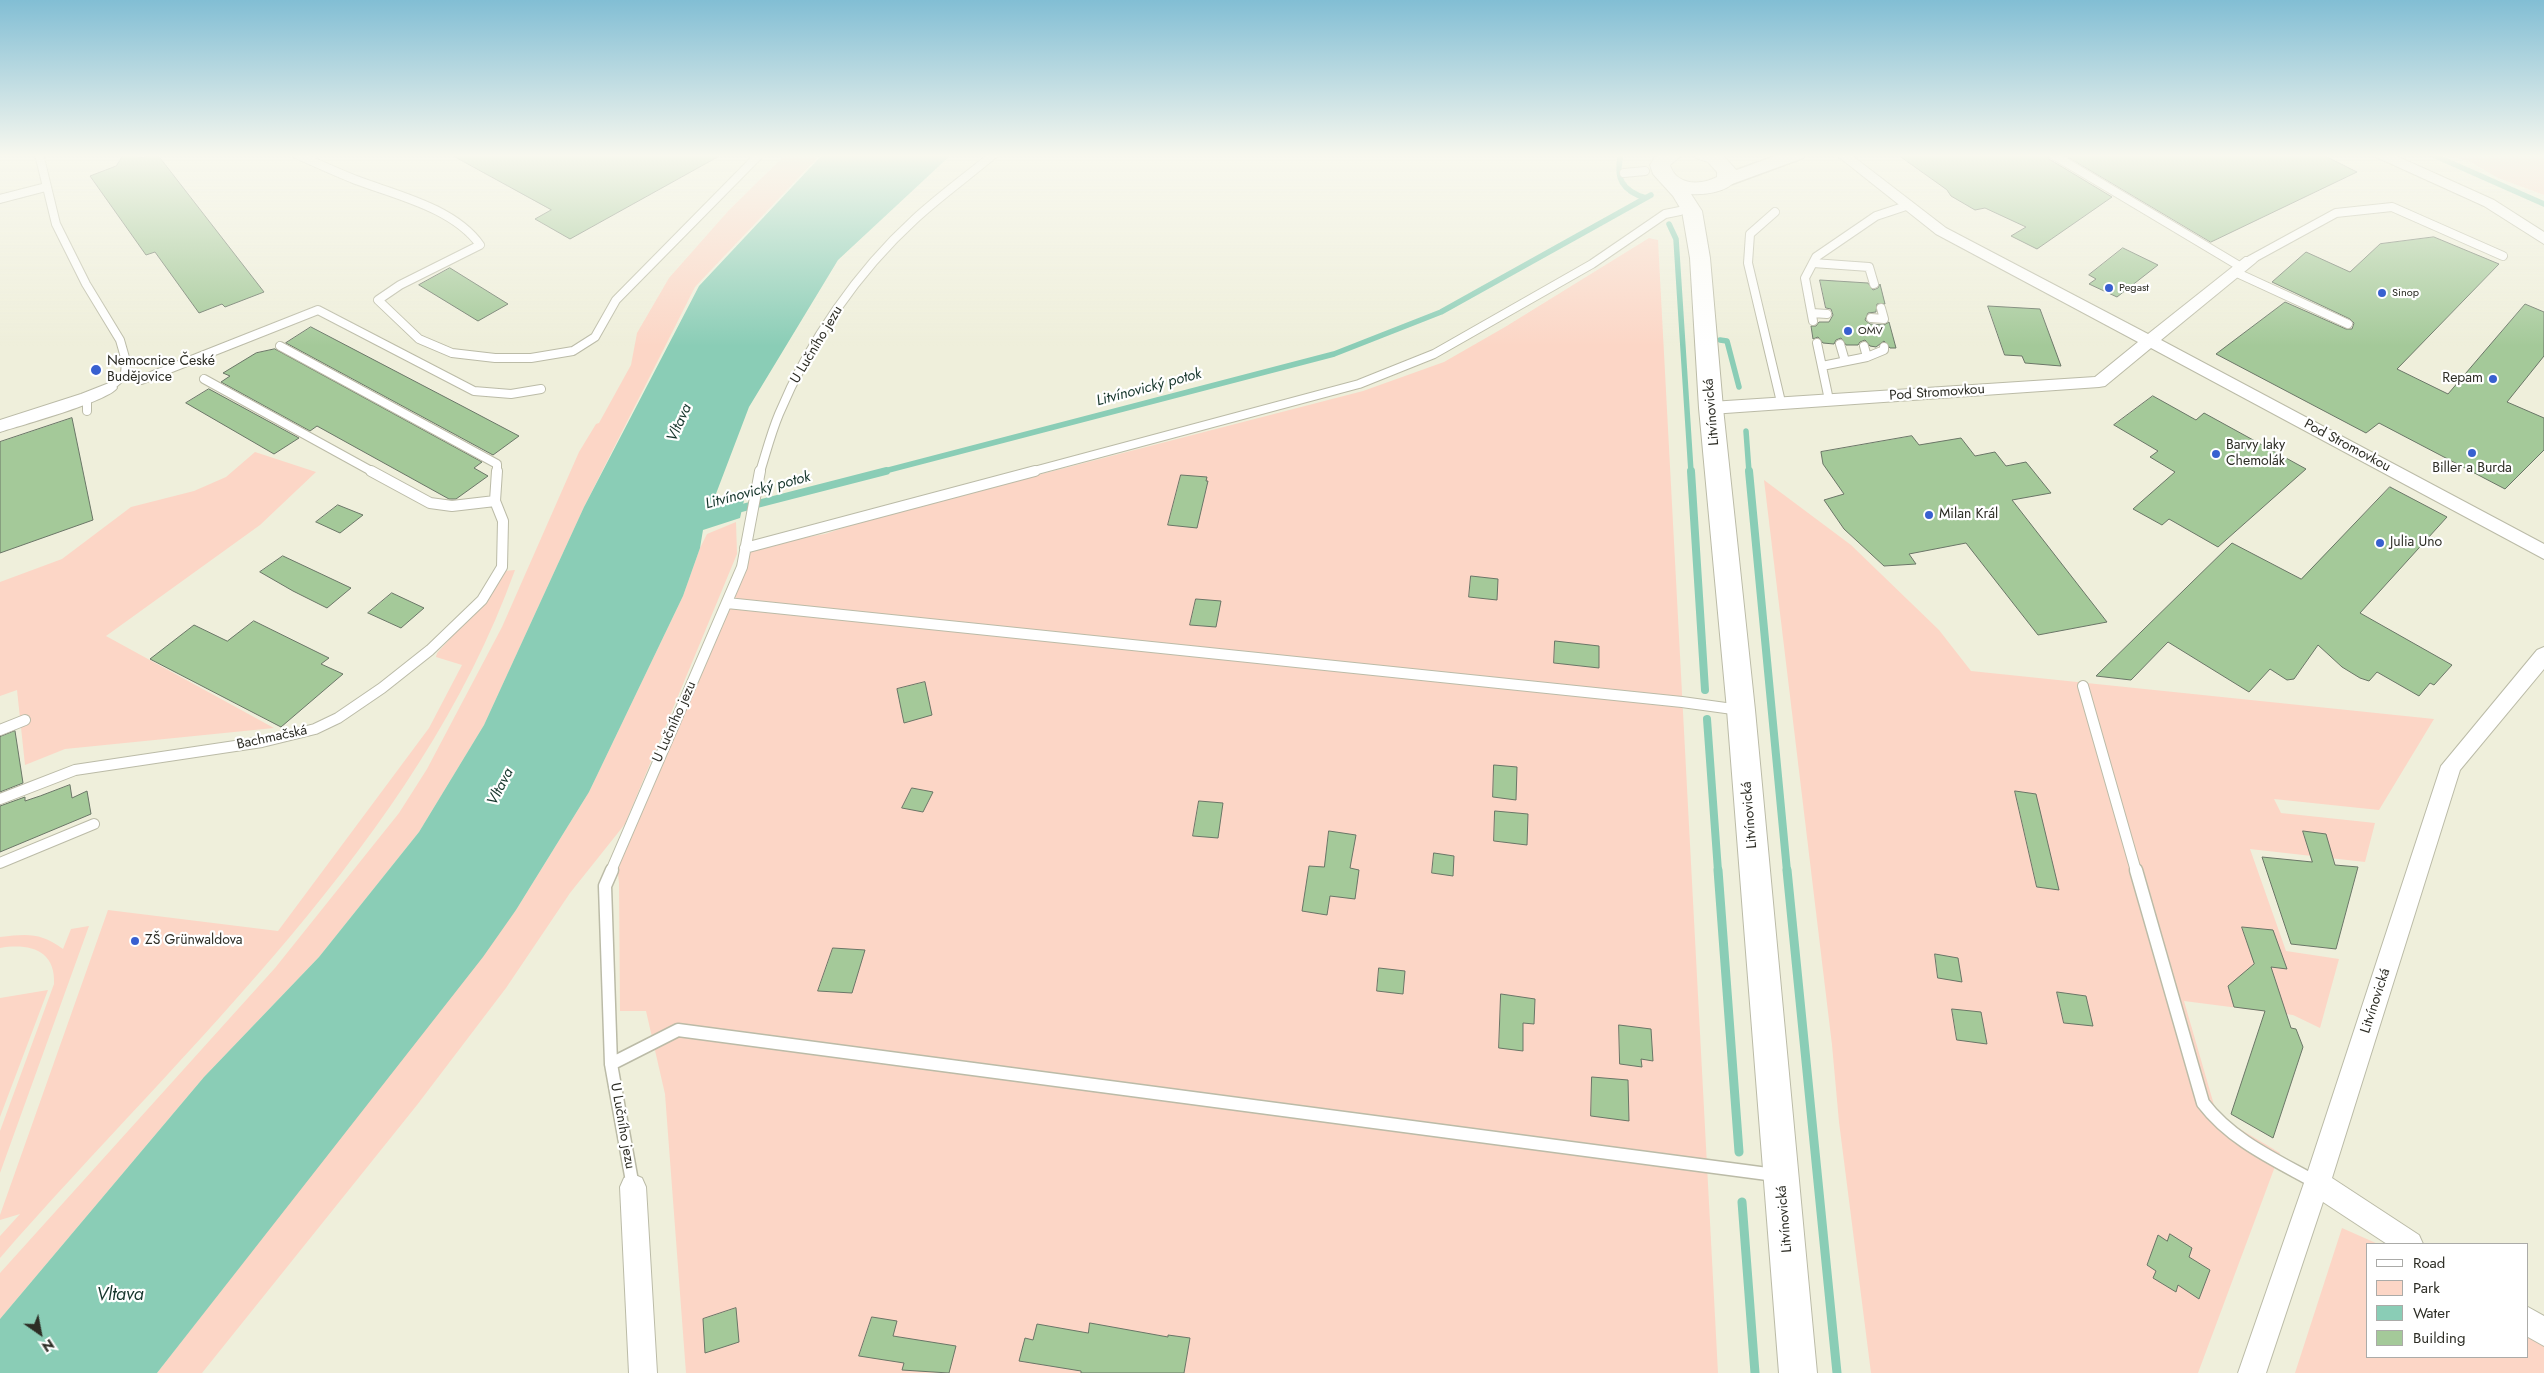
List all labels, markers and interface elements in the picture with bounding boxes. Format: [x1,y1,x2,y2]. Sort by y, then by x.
place label: Pegast [2119,281,2149,295]
marker: Pegast [2103,282,2115,294]
place label: Sinop [2392,286,2419,300]
marker: Sinop [2376,287,2388,299]
street label: U Lučního jezu [787,303,847,387]
place label: OMV [1858,324,1883,338]
marker: OMV [1842,325,1854,337]
place label: Nemocnice České Budějovice [107,354,215,387]
marker: Nemocnice České Budějovice [89,363,103,377]
water label: Litvínovický potok [1094,365,1204,411]
place label: Repam [2442,371,2483,387]
marker: Repam [2487,373,2499,385]
street label: Litvínovická [1701,378,1723,446]
street label: Pod Stromovkou [1889,381,1985,405]
water label: Vltava [664,401,696,445]
street label: Pod Stromovkou [2301,416,2393,476]
place label: Barvy laky Chemolák [2226,438,2285,471]
marker: Biller a Burda [2466,447,2478,459]
marker: Barvy laky Chemolák [2210,448,2222,460]
place label: Biller a Burda [2432,461,2512,477]
water label: Litvínovický potok [703,468,813,514]
place label: Milan Král [1939,507,1998,523]
marker: Milan Král [1923,509,1935,521]
place label: Julia Uno [2390,535,2442,551]
marker: Julia Uno [2374,537,2386,549]
street label: U Lučního jezu [650,679,700,765]
street label: Bachmačská [235,722,309,754]
water label: Vltava [484,765,518,809]
street label: Litvínovická [1739,781,1761,849]
place label: ZŠ Grünwaldova [145,933,243,949]
marker: ZŠ Grünwaldova [129,935,141,947]
street label: Litvínovická [2358,966,2394,1036]
street label: U Lučního jezu [606,1082,638,1170]
street label: Litvínovická [1774,1185,1796,1253]
legend [2366,1243,2529,1358]
text: Road [2413,1252,2445,1274]
text: Park [2413,1277,2440,1299]
water label: Vltava [96,1285,144,1307]
text: Water [2413,1302,2450,1324]
north arrow [15,1308,65,1358]
text: Building [2413,1327,2465,1349]
text: N [38,1334,58,1357]

